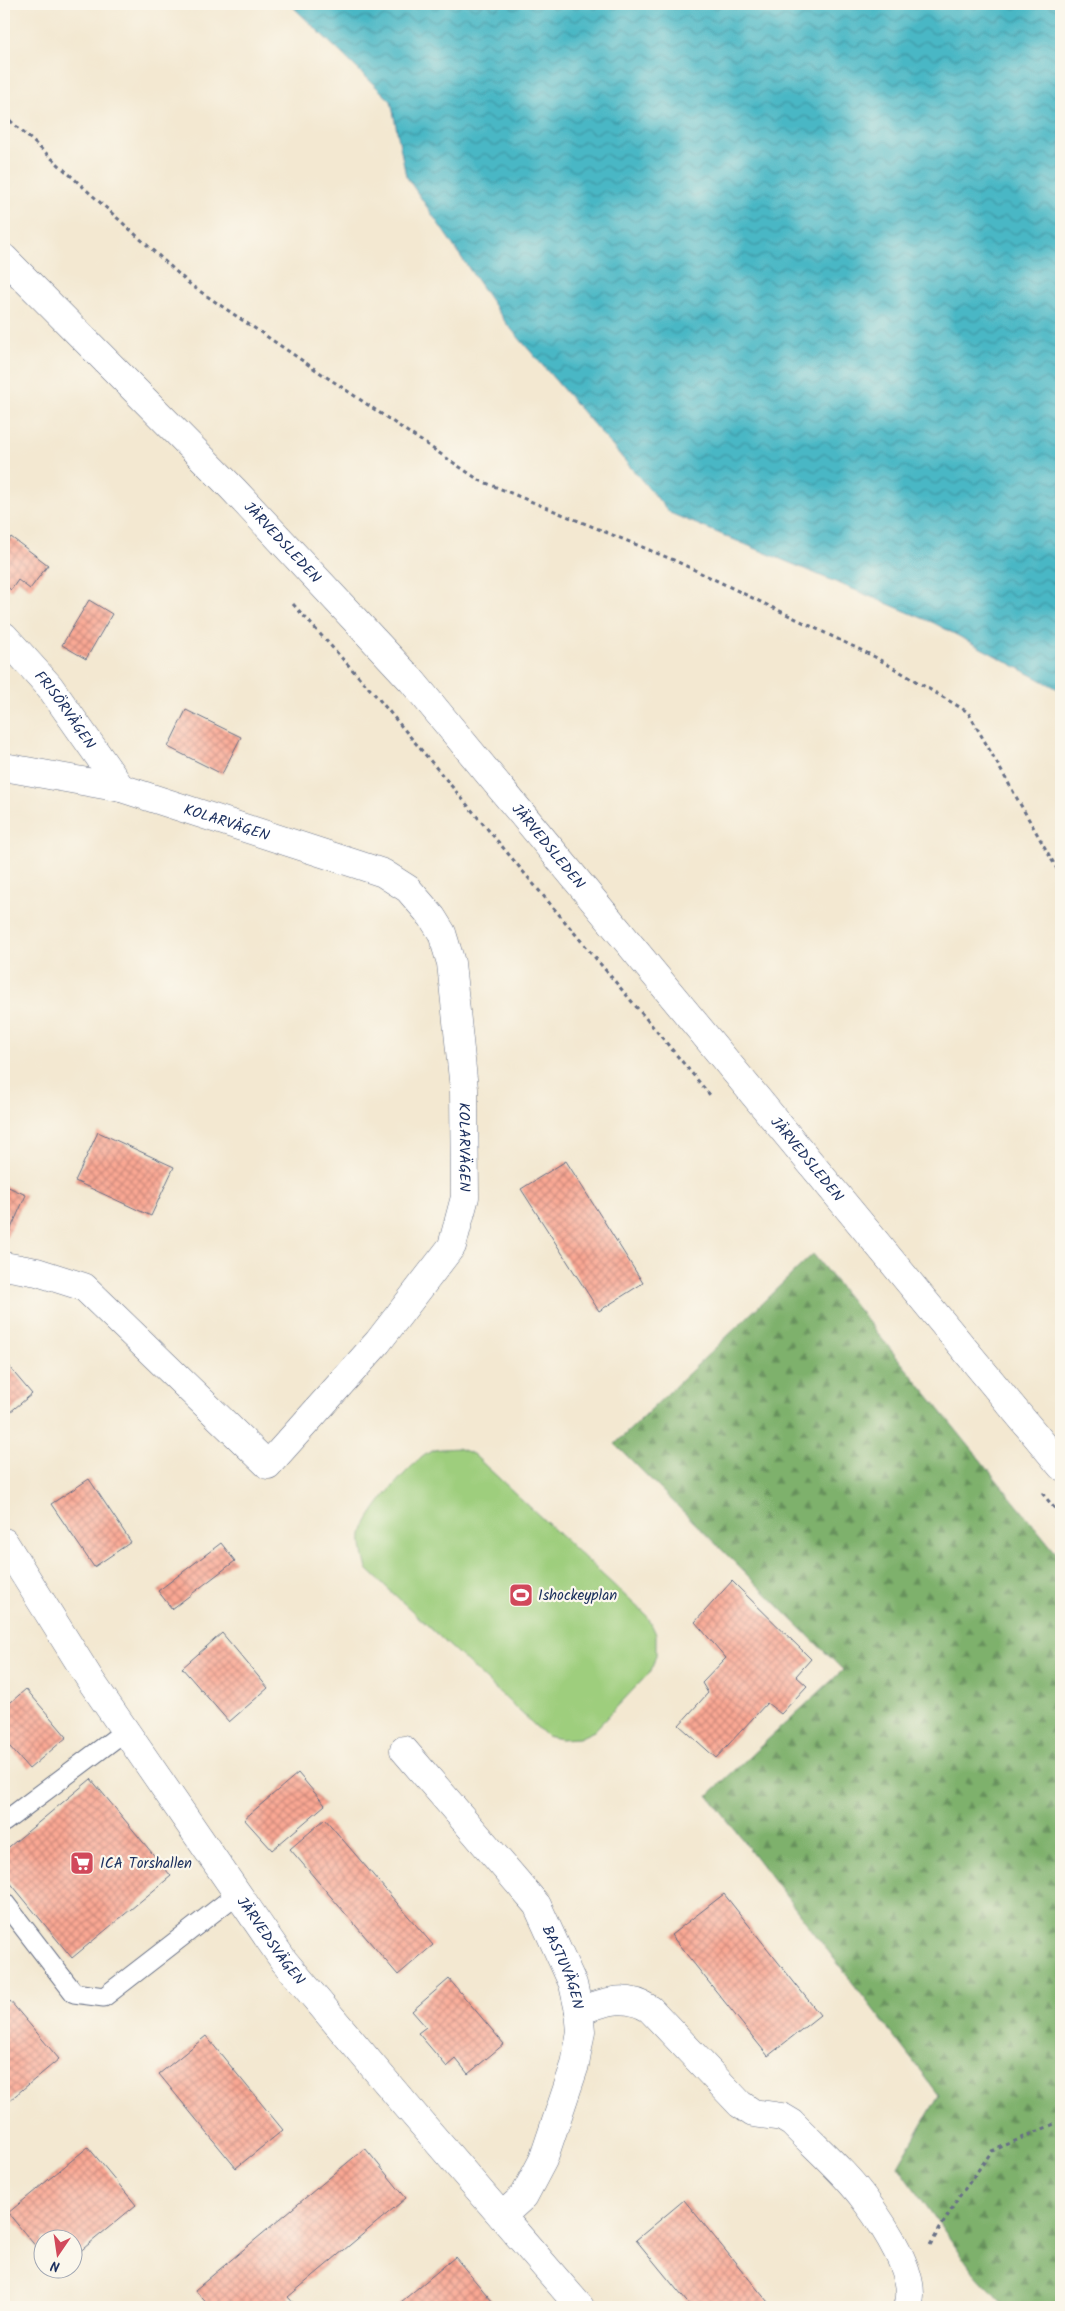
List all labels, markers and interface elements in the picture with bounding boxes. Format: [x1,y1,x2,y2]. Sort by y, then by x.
street label: JÄRVEDSLEDEN [237,496,326,589]
street label: FRISÖRVÄGEN [28,666,101,755]
street label: KOLARVÄGEN [180,798,273,848]
street label: JÄRVEDSLEDEN [505,799,590,895]
street label: KOLARVÄGEN [451,1102,476,1192]
street label: JÄRVEDSLEDEN [764,1112,849,1208]
sports icon: Ishockeyplan [508,1582,534,1608]
place label: Ishockeyplan [538,1584,617,1608]
supermarket icon: ICA Torshallen [69,1850,95,1876]
place label: ICA Torshallen [100,1852,192,1876]
street label: JÄRVEDSVÄGEN [230,1892,311,1991]
street label: BASTUVÄGEN [535,1922,589,2012]
north arrow [32,2228,82,2278]
text: N [48,2254,62,2277]

